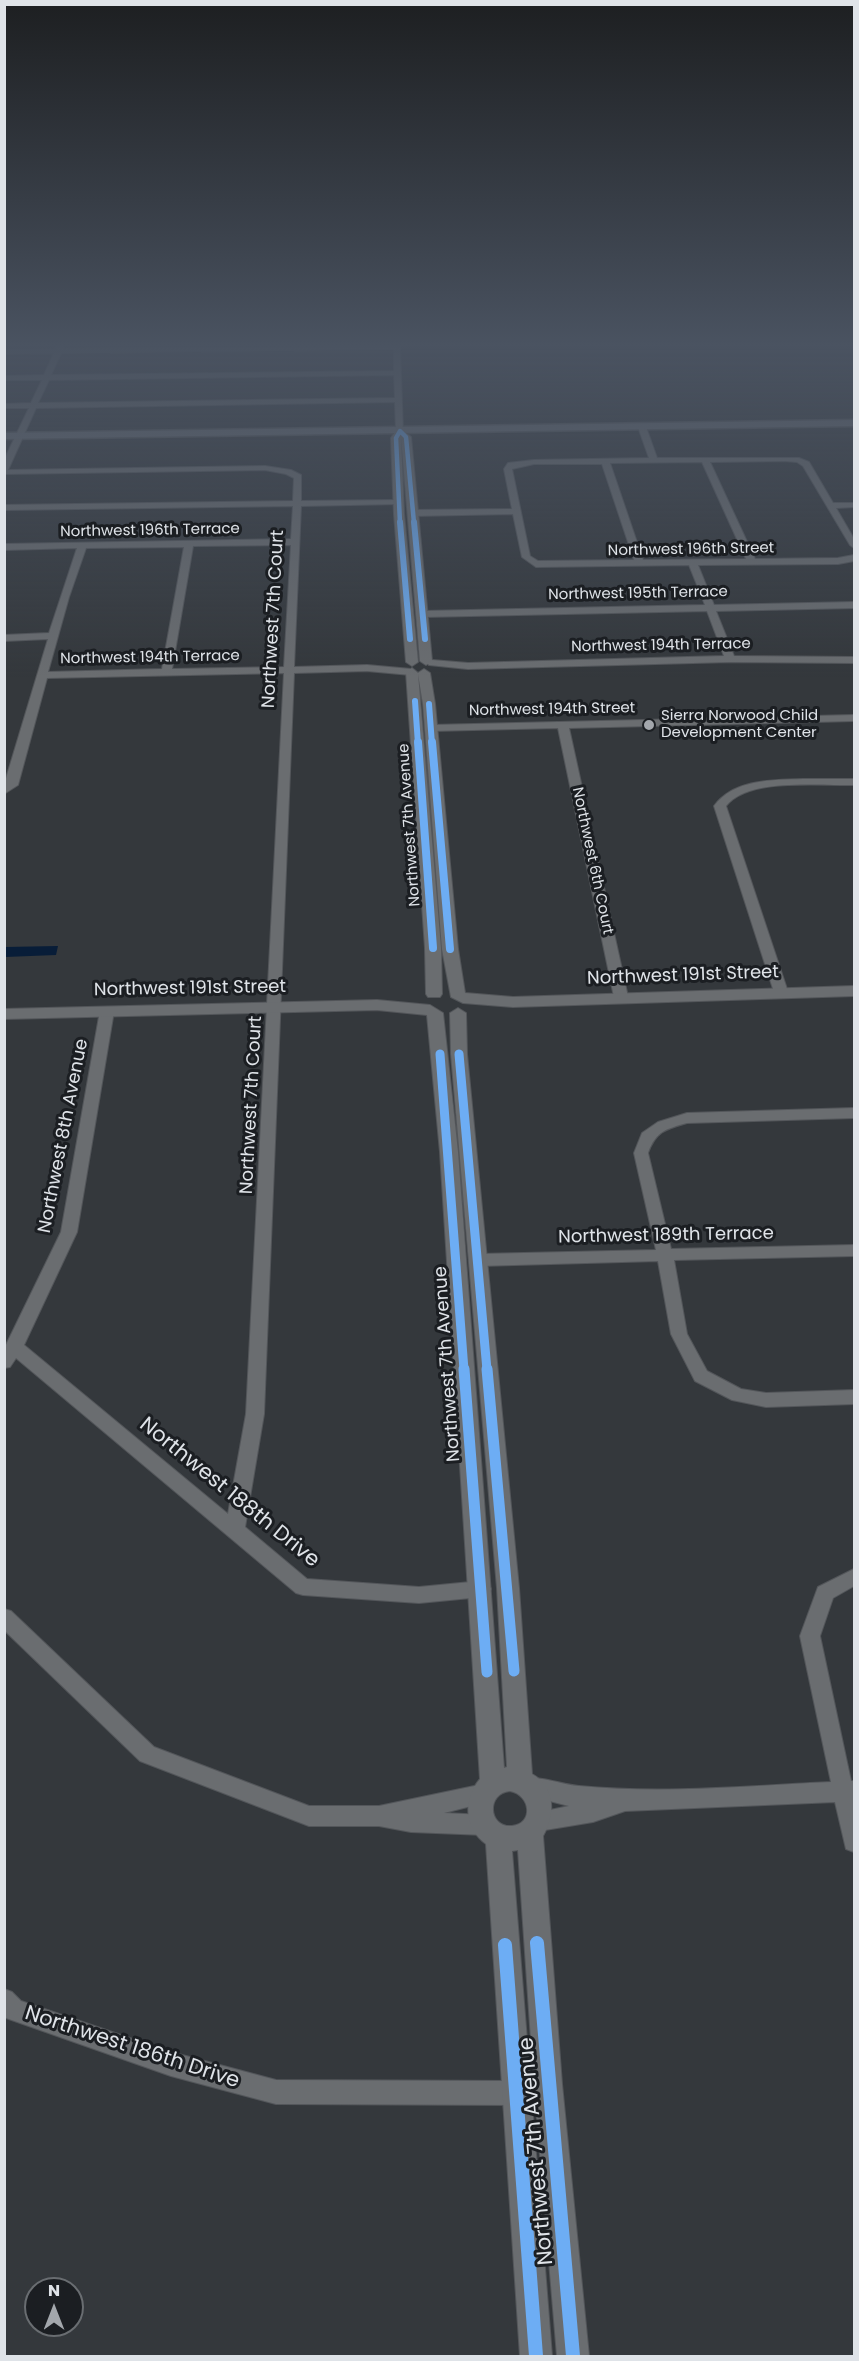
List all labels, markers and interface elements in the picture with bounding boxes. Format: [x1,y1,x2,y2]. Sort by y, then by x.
street label: Northwest 196th Terrace [60,520,240,542]
street label: Northwest 7th Court [259,529,289,709]
street label: Northwest 196th Street [608,540,774,560]
street label: Northwest 195th Terrace [548,583,728,605]
street label: Northwest 194th Terrace [571,635,751,657]
street label: Northwest 194th Terrace [60,647,240,669]
street label: Northwest 194th Street [469,700,635,720]
place label: Sierra Norwood Child Development Center [661,707,818,742]
marker: Sierra Norwood Child Development Center [642,718,656,732]
street label: Northwest 7th Avenue [395,743,425,907]
street label: Northwest 6th Court [568,786,616,936]
street label: Northwest 191st Street [587,962,779,990]
street label: Northwest 191st Street [94,977,286,1001]
street label: Northwest 7th Court [237,1015,267,1195]
street label: Northwest 8th Avenue [35,1037,93,1235]
street label: Northwest 189th Terrace [558,1223,774,1249]
street label: Northwest 7th Avenue [430,1266,466,1462]
street label: Northwest 188th Drive [134,1413,324,1573]
street label: Northwest 186th Drive [21,2001,243,2095]
street label: Northwest 7th Avenue [514,2036,560,2266]
north arrow [24,2277,84,2337]
text: N [48,2279,60,2302]

